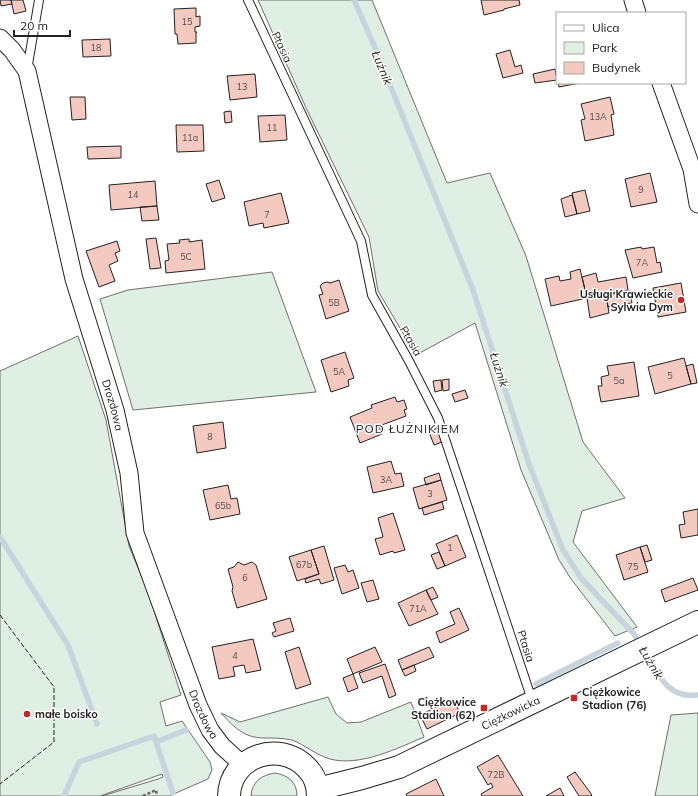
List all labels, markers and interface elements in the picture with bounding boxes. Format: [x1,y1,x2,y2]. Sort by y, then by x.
scale bar [14,12,70,38]
legend [556,12,686,84]
house number: 15 [182,16,193,27]
text: 20 m [20,18,48,33]
text: Ulica [592,20,620,35]
street label: Ptasia [269,29,295,65]
text: Park [592,40,618,55]
house number: 18 [91,42,101,53]
water label: Łużnik [368,48,396,88]
text: Budynek [592,60,641,75]
house number: 13 [237,81,247,92]
house number: 13A [589,111,607,122]
house number: 11 [267,122,277,133]
house number: 11a [182,132,198,143]
house number: 9 [638,184,644,195]
house number: 14 [128,189,139,200]
house number: 7 [264,209,270,220]
house number: 5C [180,251,192,262]
house number: 7A [636,257,648,268]
place label: Usługi Krawieckie Sylwia Dym [580,287,673,314]
marker: Usługi Krawieckie Sylwia Dym [676,295,686,305]
house number: 5B [328,297,340,308]
street label: Ptasia [397,323,425,359]
water label: Łużnik [487,350,512,390]
house number: 5A [333,366,345,377]
house number: 5 [667,370,673,381]
house number: 5a [614,375,624,386]
street label: Drozdowa [99,378,126,432]
district label: POD ŁUŻNIKIEM [356,421,460,436]
house number: 8 [207,431,213,442]
house number: 3A [380,474,392,485]
house number: 3 [427,488,433,499]
house number: 65b [215,500,231,511]
house number: 1 [447,542,453,553]
house number: 67b [296,559,312,570]
house number: 75 [628,561,639,572]
house number: 6 [242,572,248,583]
house number: 71A [409,603,427,614]
street label: Ptasia [514,628,538,664]
water label: Łużnik [635,643,667,683]
house number: 4 [232,650,238,661]
place label: Ciężkowice Stadion (76) [582,685,647,712]
street label: Drozdowa [186,688,221,742]
street label: Ciężkowicka [479,693,542,733]
marker: Ciężkowice Stadion (76) [569,693,579,703]
place label: Ciężkowice Stadion (62) [411,695,476,722]
marker: Ciężkowice Stadion (62) [479,703,489,713]
place label: małe boisko [35,707,98,721]
marker: małe boisko [22,709,32,719]
house number: 72B [488,769,504,780]

